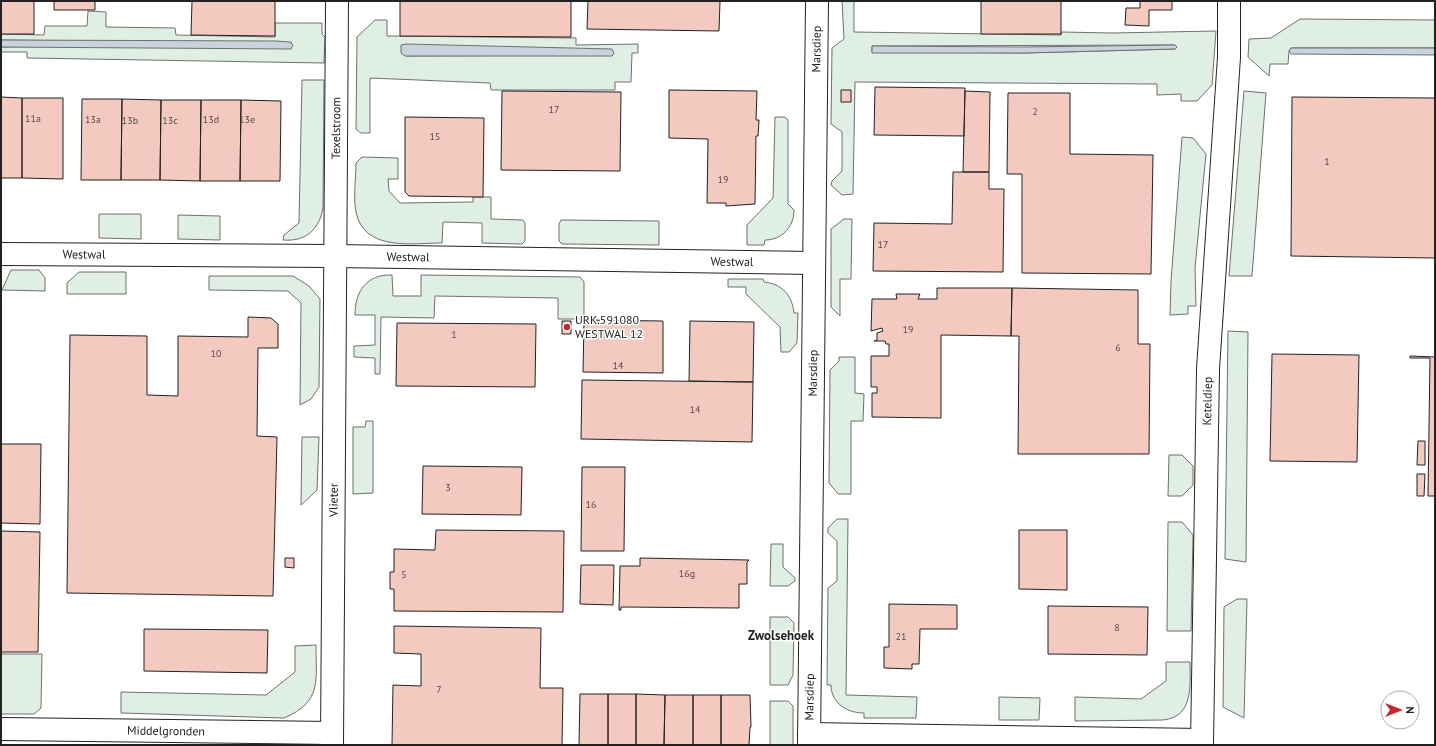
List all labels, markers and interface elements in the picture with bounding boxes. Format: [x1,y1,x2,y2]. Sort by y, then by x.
street label: Marsdiep [808,26,824,73]
street label: Texelstroom [328,97,343,159]
house number: 17 [549,103,559,116]
house number: 2 [1032,105,1038,118]
house number: 11a [25,112,41,125]
house number: 13a [85,113,101,126]
house number: 13d [203,113,219,126]
house number: 13e [239,113,255,126]
house number: 13b [122,114,138,127]
house number: 13c [162,114,178,127]
house number: 15 [430,130,440,143]
house number: 1 [1324,155,1330,168]
house number: 19 [718,173,728,186]
house number: 17 [878,238,888,251]
street label: Westwal [62,246,106,262]
street label: Westwal [386,249,430,264]
street label: Westwal [710,253,754,269]
place label: URK.591080 WESTWAL 12 [575,312,643,341]
marker: URK.591080 WESTWAL 12 [562,322,572,332]
house number: 19 [903,323,913,336]
house number: 1 [451,328,457,341]
house number: 6 [1115,341,1121,354]
house number: 10 [211,347,222,360]
street label: Marsdiep [805,349,820,397]
house number: 14 [613,359,624,372]
street label: Keteldiep [1199,377,1215,426]
house number: 14 [690,403,701,416]
house number: 3 [445,481,451,494]
street label: Vlieter [326,483,341,518]
house number: 16 [586,498,596,511]
house number: 16g [679,567,695,580]
house number: 5 [401,568,407,581]
house number: 8 [1114,621,1120,634]
district label: Zwolsehoek [748,627,815,644]
house number: 21 [896,630,906,643]
street label: Marsdiep [801,673,817,721]
house number: 7 [436,683,442,696]
north arrow [1380,690,1420,730]
text: N [1403,706,1417,714]
street label: Middelgronden [127,723,205,738]

